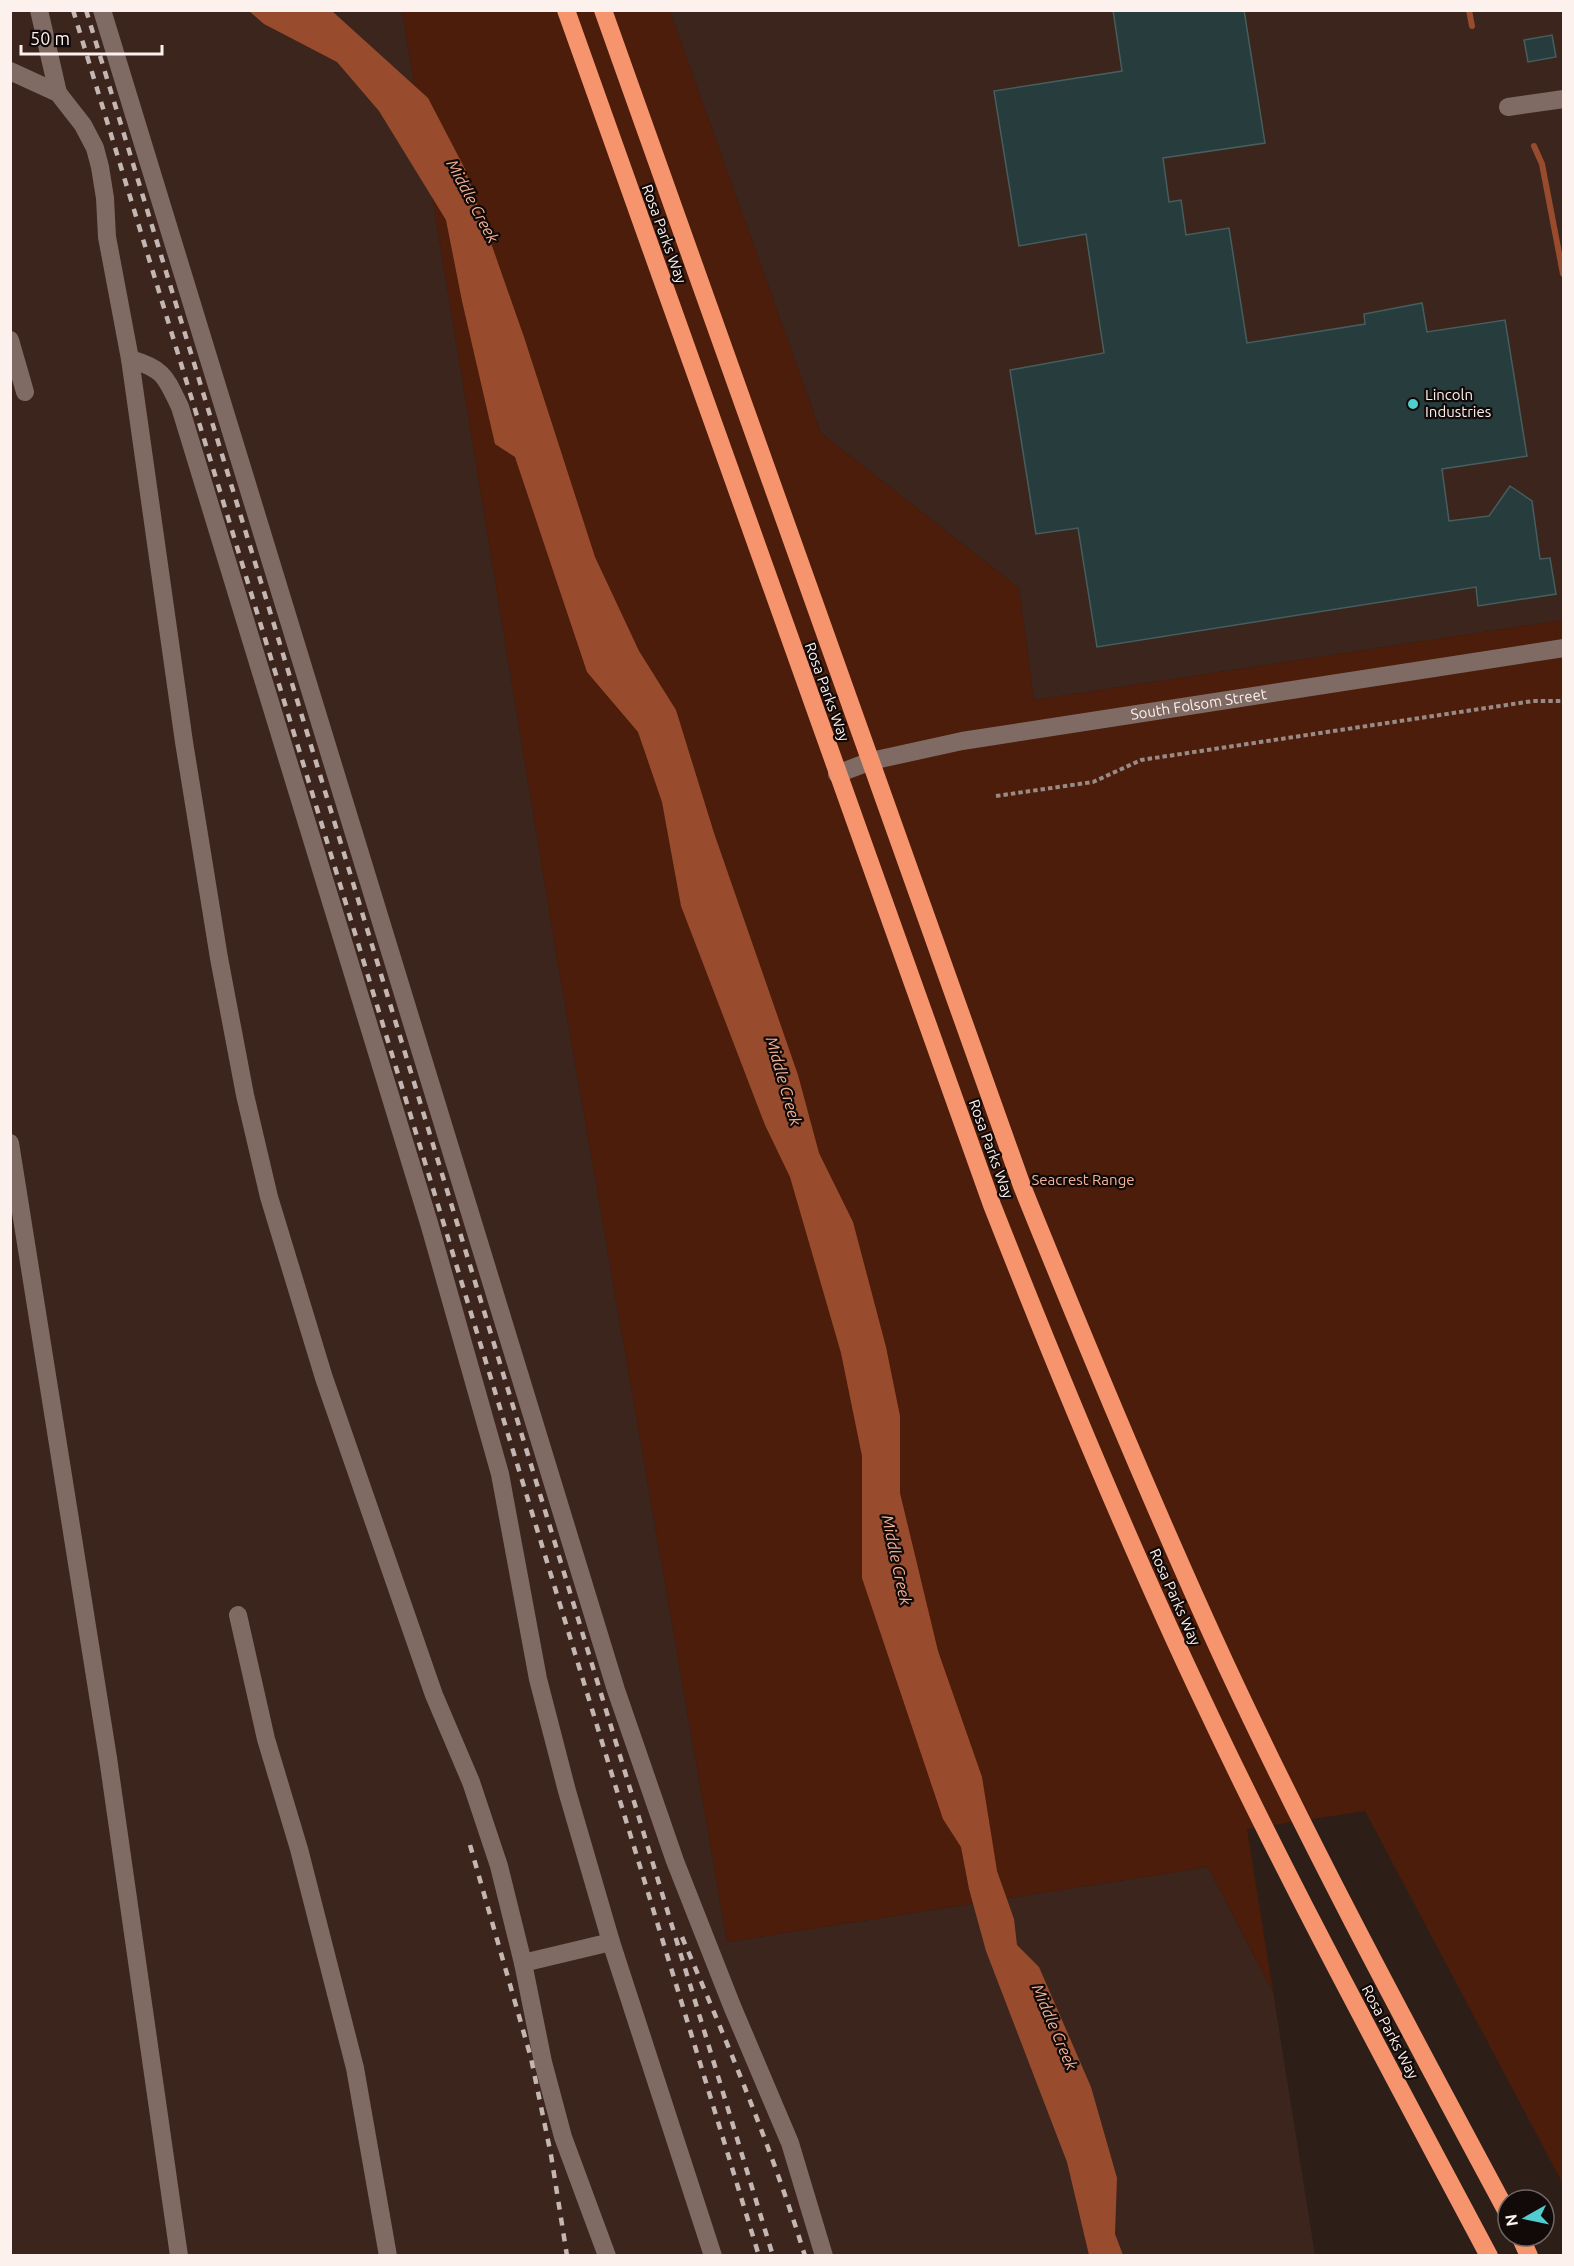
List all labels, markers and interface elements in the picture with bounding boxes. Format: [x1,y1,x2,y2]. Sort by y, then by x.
scale bar [21,18,162,56]
text: 50 m [30,28,70,48]
water label: Middle Creek [443,156,503,247]
street label: Rosa Parks Way [639,182,690,286]
place label: Lincoln Industries [1425,386,1491,420]
marker: Lincoln Industries [1406,397,1420,411]
street label: Rosa Parks Way [802,640,853,744]
street label: South Folsom Street [1129,685,1268,723]
water label: Middle Creek [763,1034,806,1128]
street label: Rosa Parks Way [966,1097,1017,1201]
park label: Seacrest Range [1031,1171,1135,1188]
water label: Middle Creek [879,1513,916,1608]
street label: Rosa Parks Way [1147,1546,1204,1648]
water label: Middle Creek [1029,1981,1082,2074]
street label: Rosa Parks Way [1359,1982,1422,2082]
north arrow [1496,2188,1556,2248]
text: N [1501,2213,1521,2228]

